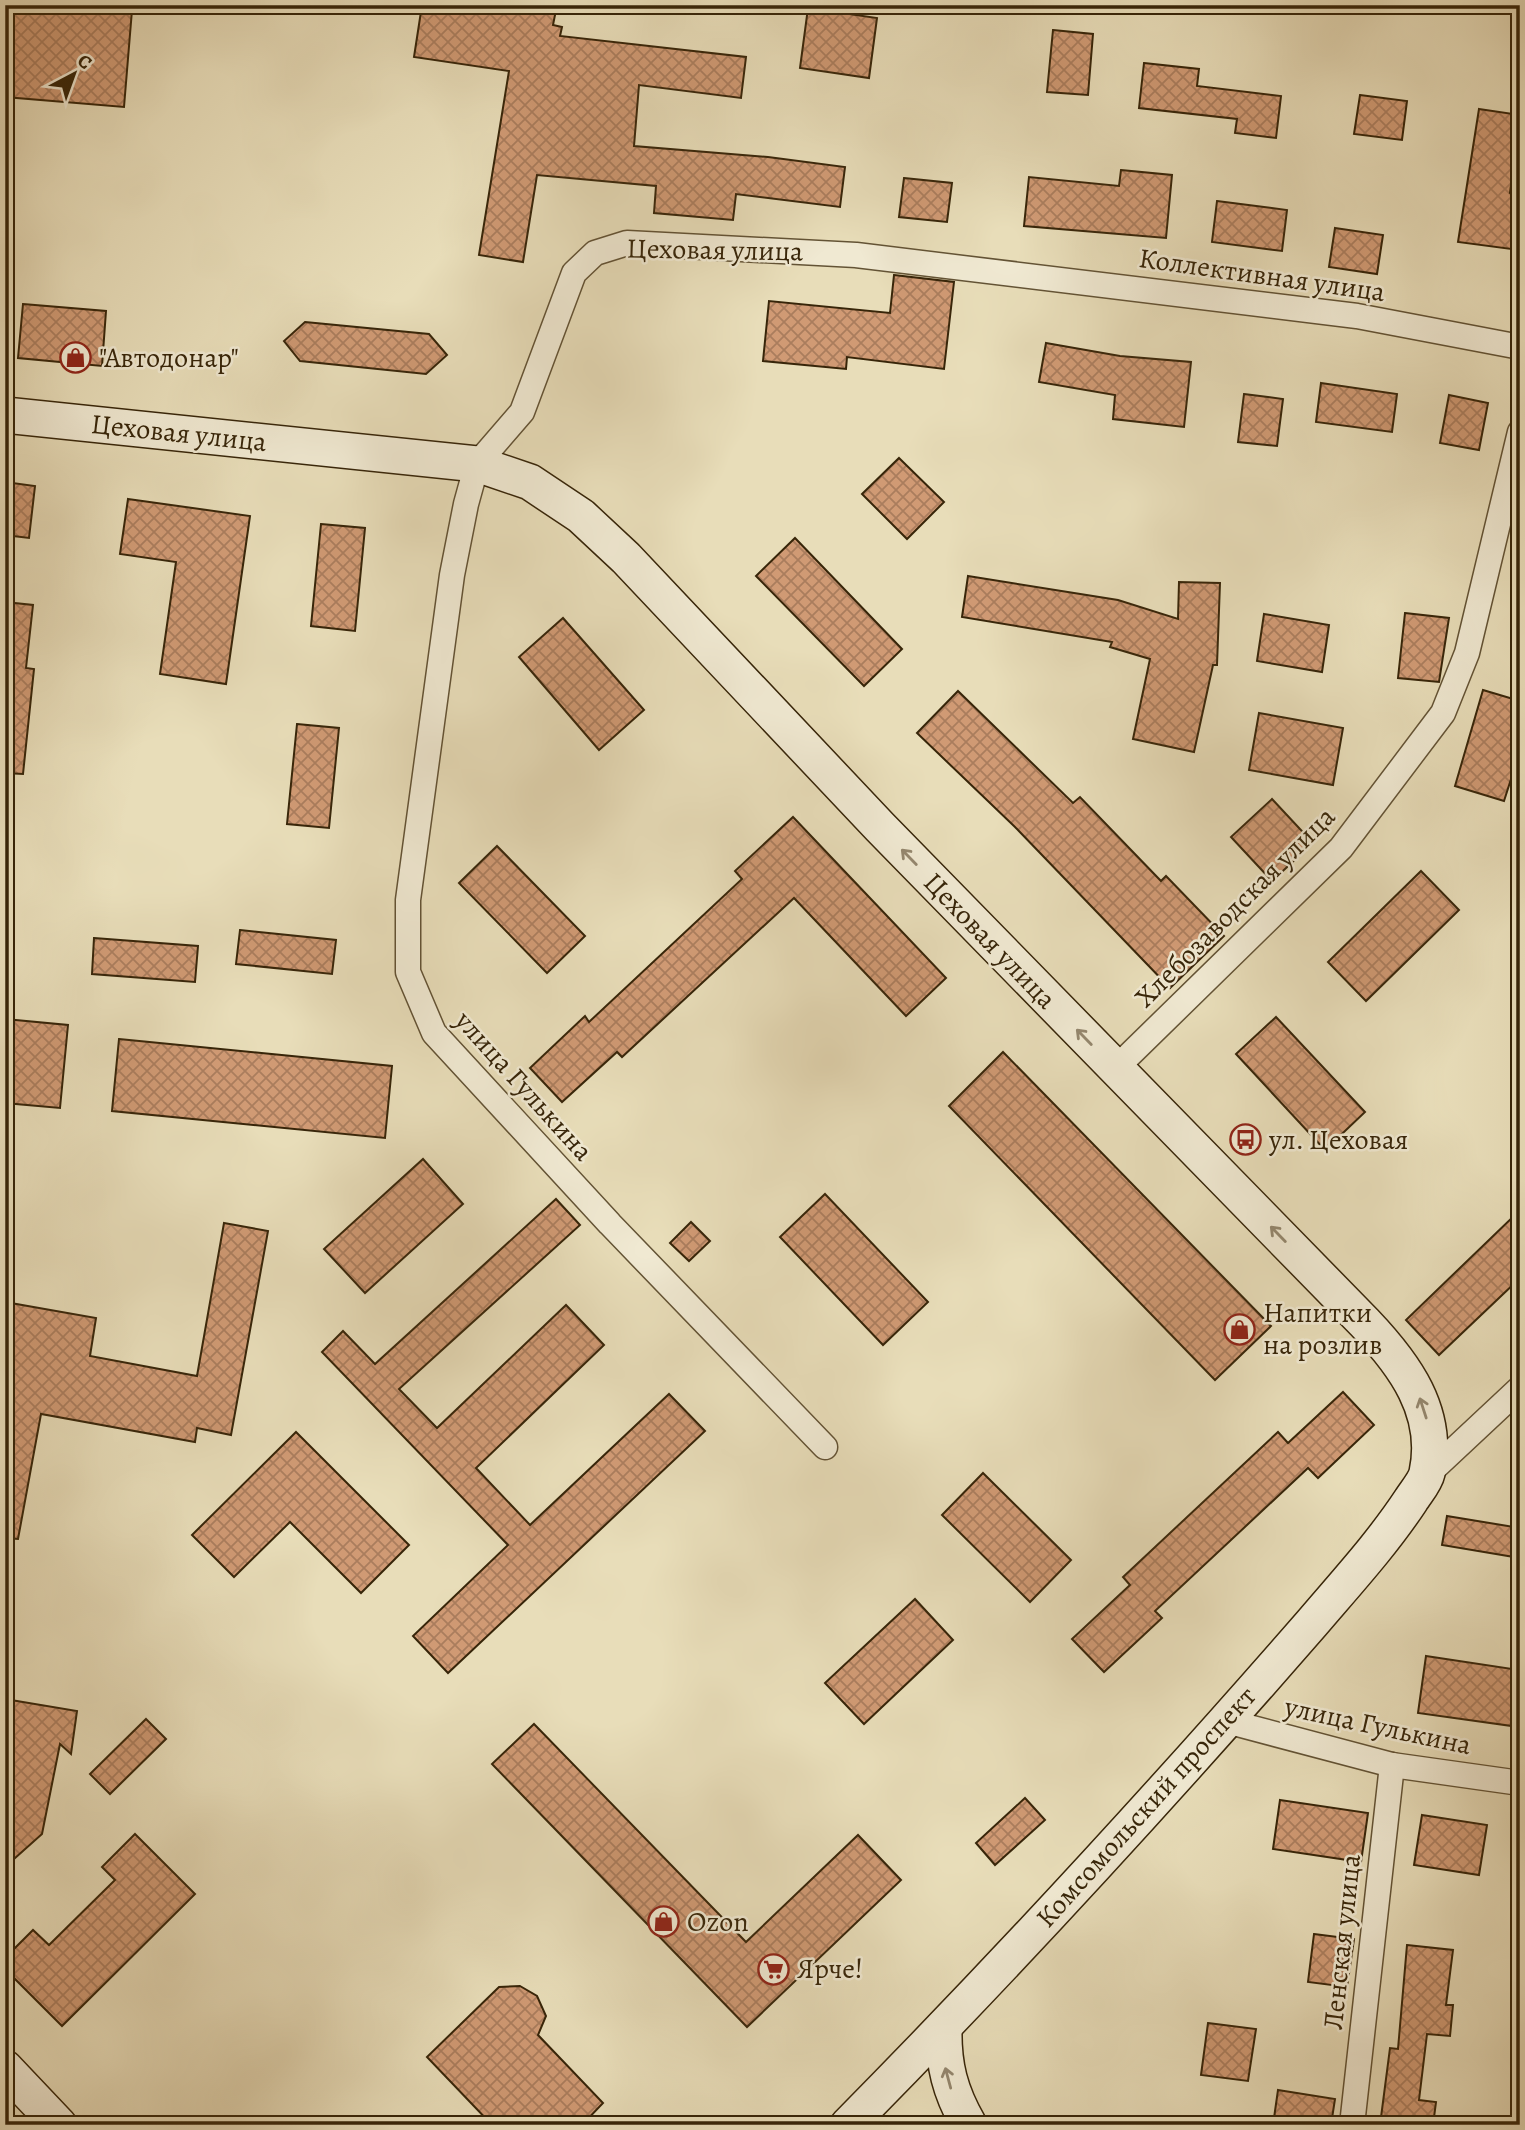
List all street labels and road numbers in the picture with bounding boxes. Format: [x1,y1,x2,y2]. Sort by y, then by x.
street label: Цеховая улица [627,229,804,271]
street label: Коллективная улица [1136,239,1388,311]
street label: Цеховая улица [89,405,269,461]
street label: Хлебозаводская улица [1126,798,1344,1016]
street label: Цеховая улица [915,864,1065,1018]
street label: улица Гулькина [446,1002,602,1169]
street label: Комсомольский проспект [1027,1678,1265,1936]
street label: улица Гулькина [1280,1687,1475,1764]
street label: Ленская улица [1314,1852,1370,2032]

